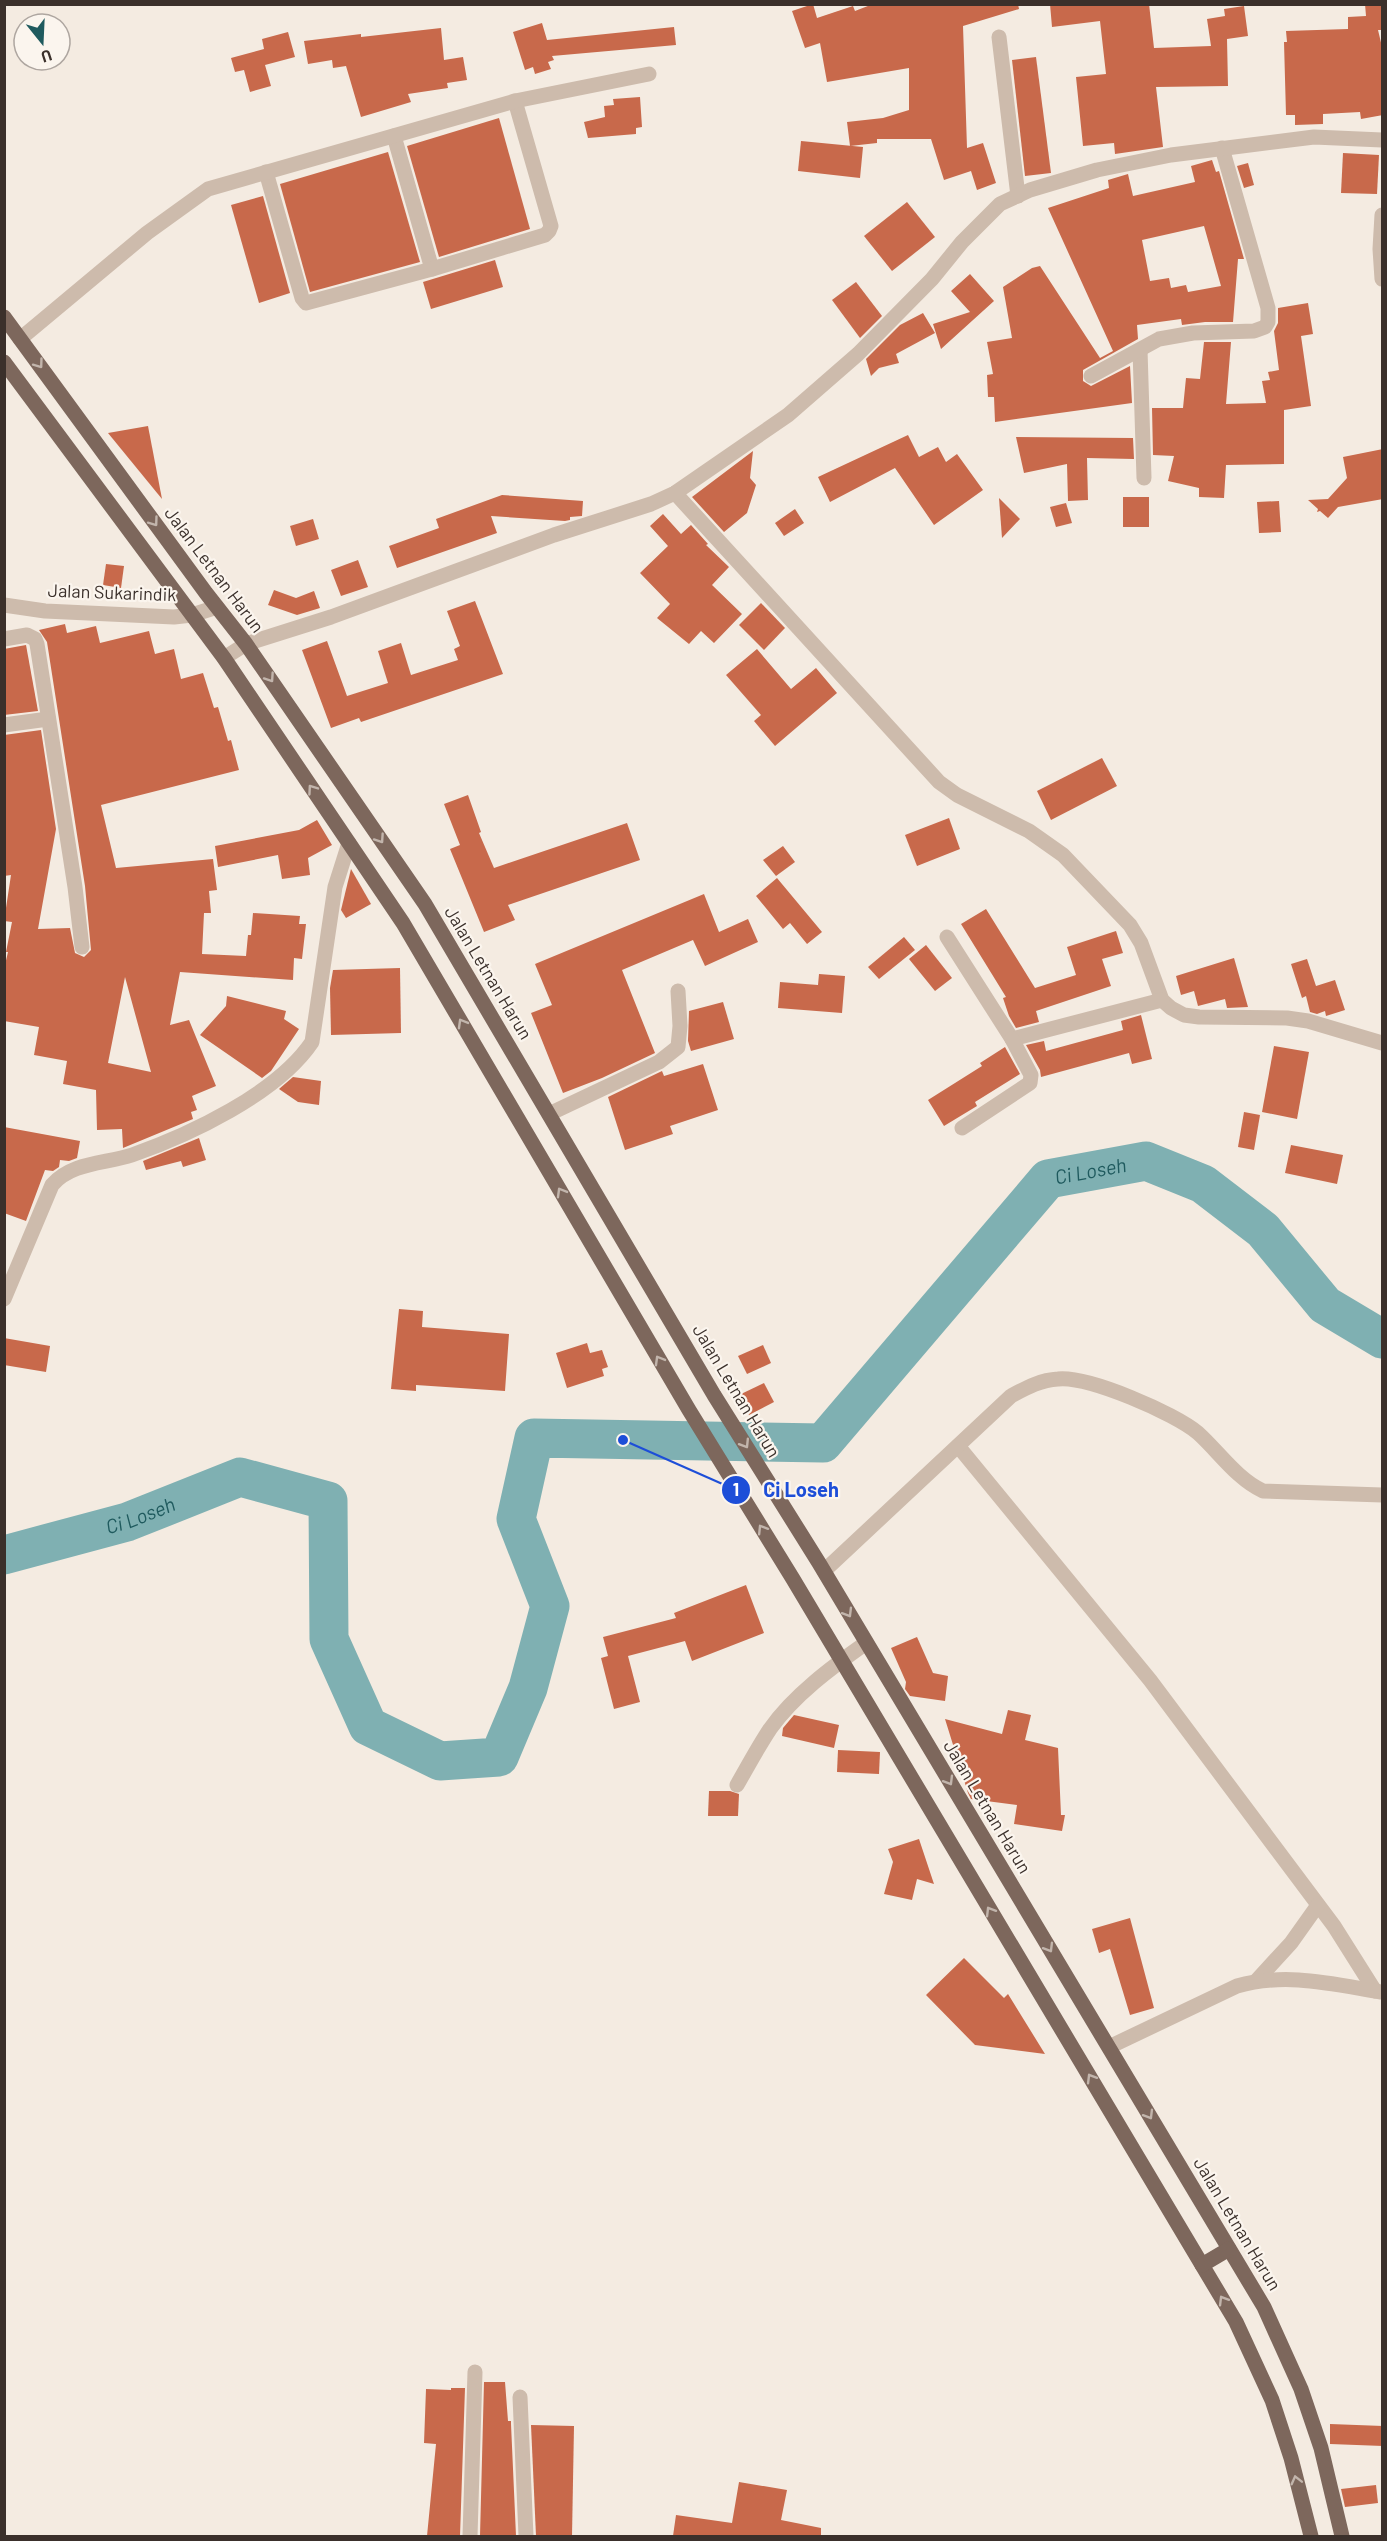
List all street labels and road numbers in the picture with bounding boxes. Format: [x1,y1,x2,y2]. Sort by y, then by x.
street label: Jalan Letnan Harun [160,502,269,637]
street label: Jalan Sukarindik [47,579,177,605]
street label: Jalan Letnan Harun [440,902,537,1043]
street label: Jalan Letnan Harun [688,1320,785,1461]
street label: Jalan Letnan Harun [939,1736,1036,1877]
street label: Jalan Letnan Harun [1189,2153,1286,2294]

